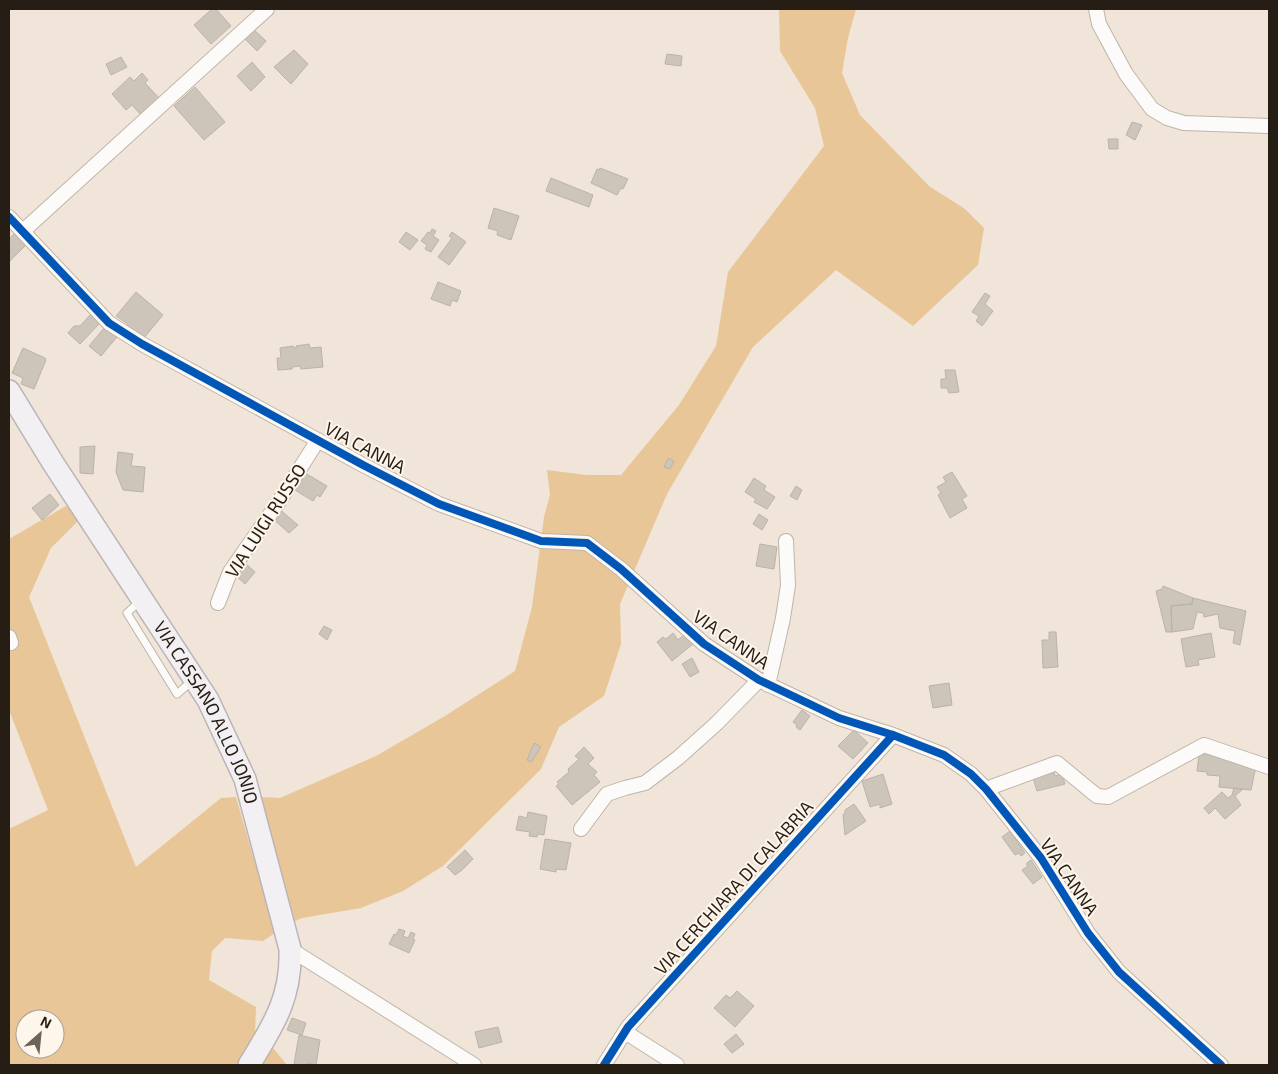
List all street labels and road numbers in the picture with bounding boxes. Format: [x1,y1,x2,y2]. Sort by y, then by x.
street label: VIA CANNA [321,417,410,478]
street label: VIA LUIGI RUSSO [220,459,310,582]
street label: VIA CANNA [689,605,775,674]
street label: VIA CASSANO ALLO JONIO [149,617,263,806]
street label: VIA CERCHIARA DI CALABRIA [649,795,818,979]
street label: VIA CANNA [1036,834,1104,920]

